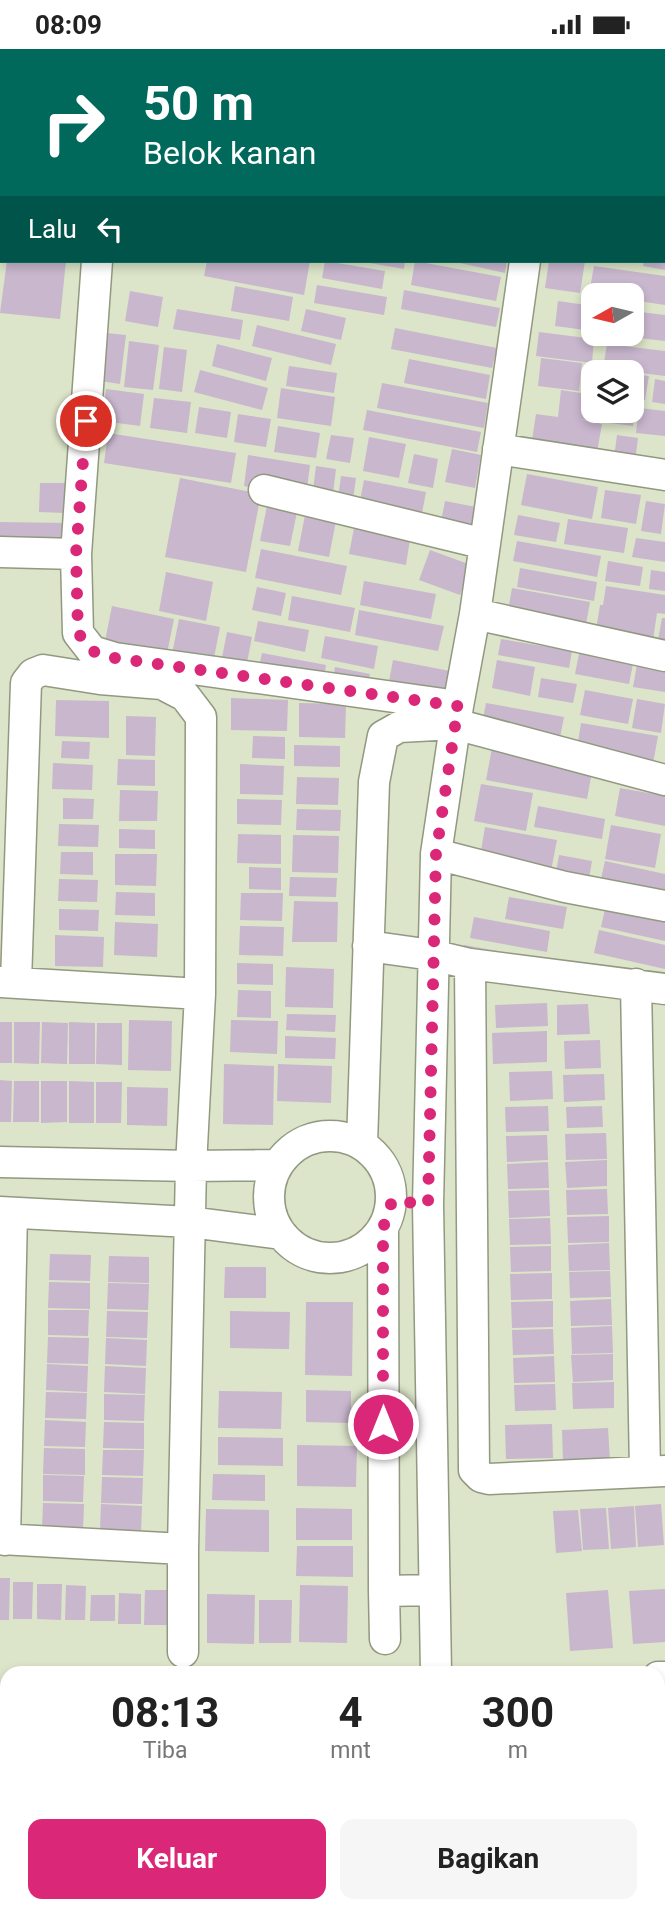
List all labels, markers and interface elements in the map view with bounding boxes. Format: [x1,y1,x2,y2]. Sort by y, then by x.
text: 08:09 [35,10,102,40]
text: 50 m [143,75,254,132]
icon: right [28,77,119,168]
text: Belok kanan [143,134,316,172]
icon: left [91,210,129,248]
text: Lalu [28,214,77,244]
north arrow [581,283,644,347]
map controls [581,283,644,423]
button: layers [581,360,644,423]
pin [56,391,116,451]
icon: arrive [67,402,105,440]
position arrow [346,1387,420,1461]
text: 08:13 [111,1688,219,1737]
text: 4 [338,1688,363,1737]
text: 300 [482,1688,554,1737]
text: Tiba [143,1737,188,1764]
text: mnt [330,1737,371,1764]
text: m [508,1737,528,1764]
button: Keluar [28,1819,326,1899]
button: Bagikan [340,1819,637,1899]

